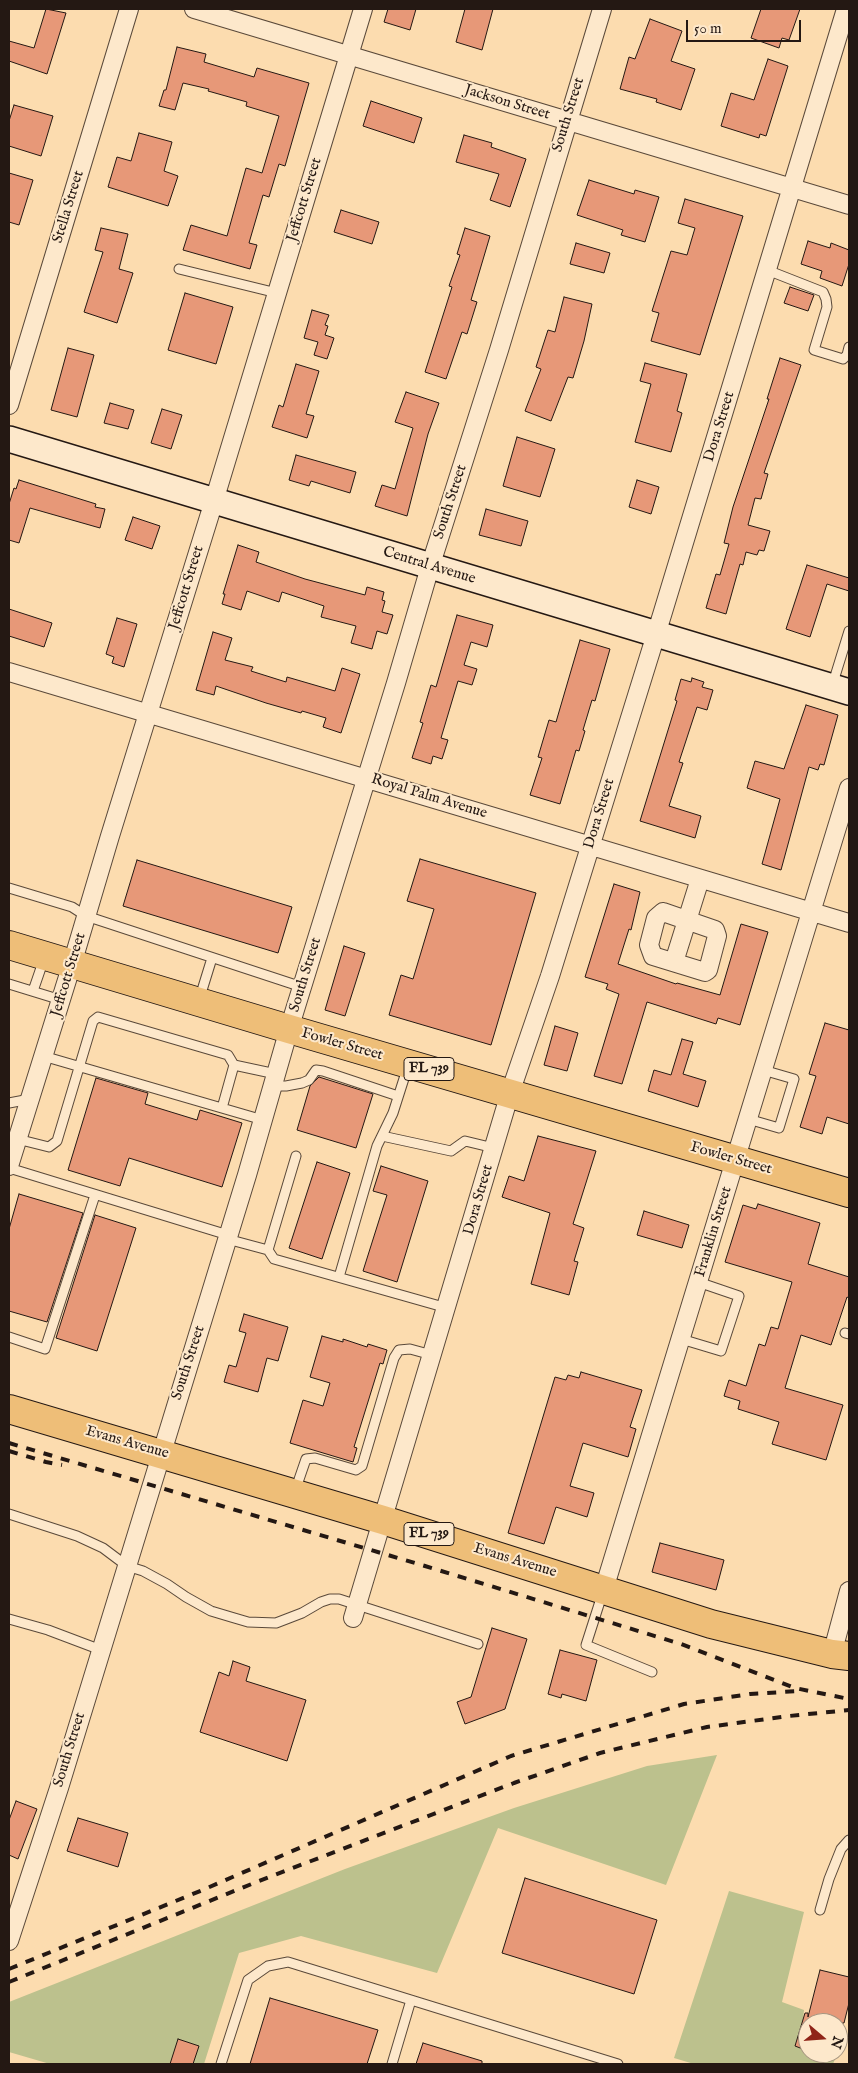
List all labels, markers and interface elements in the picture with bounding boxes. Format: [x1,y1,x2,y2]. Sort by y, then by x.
scale bar [688,10,803,42]
text: 50 m [694,19,722,38]
street label: South Street [549,75,589,155]
street label: Jackson Street [462,81,552,125]
street label: Jeffcott Street [284,156,326,244]
street label: Stella Street [49,169,89,245]
street label: Dora Street [701,390,739,464]
street label: South Street [431,463,471,541]
street label: Central Avenue [381,543,477,589]
street label: Jeffcott Street [166,544,208,632]
street label: Royal Palm Avenue [369,771,489,823]
street label: Dora Street [581,777,619,851]
street label: Jeffcott Street [48,931,90,1019]
street label: South Street [286,935,326,1015]
street label: Fowler Street [299,1025,385,1065]
road number: FL 739 [404,1058,454,1080]
street label: Fowler Street [688,1139,774,1179]
street label: Dora Street [460,1163,498,1237]
street label: Franklin Street [692,1184,736,1280]
street label: South Street [169,1324,209,1402]
street label: Evans Avenue [83,1423,171,1463]
road number: FL 739 [404,1522,454,1546]
street label: Evans Avenue [471,1540,559,1582]
street label: South Street [50,1710,90,1790]
north arrow [798,2013,848,2063]
text: N [826,2034,847,2051]

